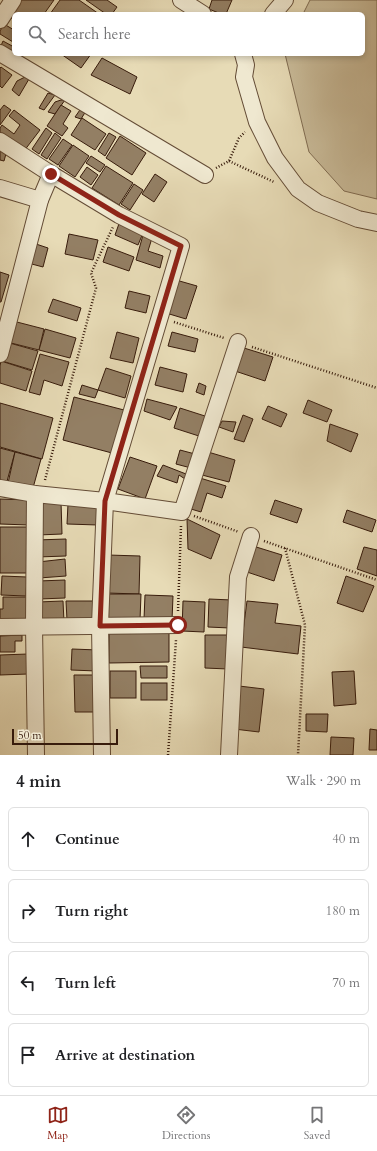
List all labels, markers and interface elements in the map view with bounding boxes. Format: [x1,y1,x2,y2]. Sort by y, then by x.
search box [12,12,365,56]
icon: search [26,23,48,45]
text: Search here [58,24,131,44]
route end [42,165,60,183]
route start [169,616,187,634]
scale bar [12,727,118,746]
text: 50 m [18,728,42,743]
text: 4 min [16,770,61,793]
text: Walk · 290 m [286,772,361,790]
icon: ahead [17,828,39,850]
text: Continue [55,829,120,849]
text: 40 m [332,830,360,848]
icon: right [17,900,39,922]
text: Turn right [55,901,128,921]
text: 180 m [326,902,360,920]
icon: left [17,972,39,994]
text: Turn left [55,973,116,993]
text: 70 m [332,974,360,992]
icon: arrive [17,1044,39,1066]
text: Arrive at destination [55,1045,195,1065]
tab: Map [47,1104,69,1143]
tab: Directions [162,1104,210,1143]
tab: Saved [304,1104,330,1143]

